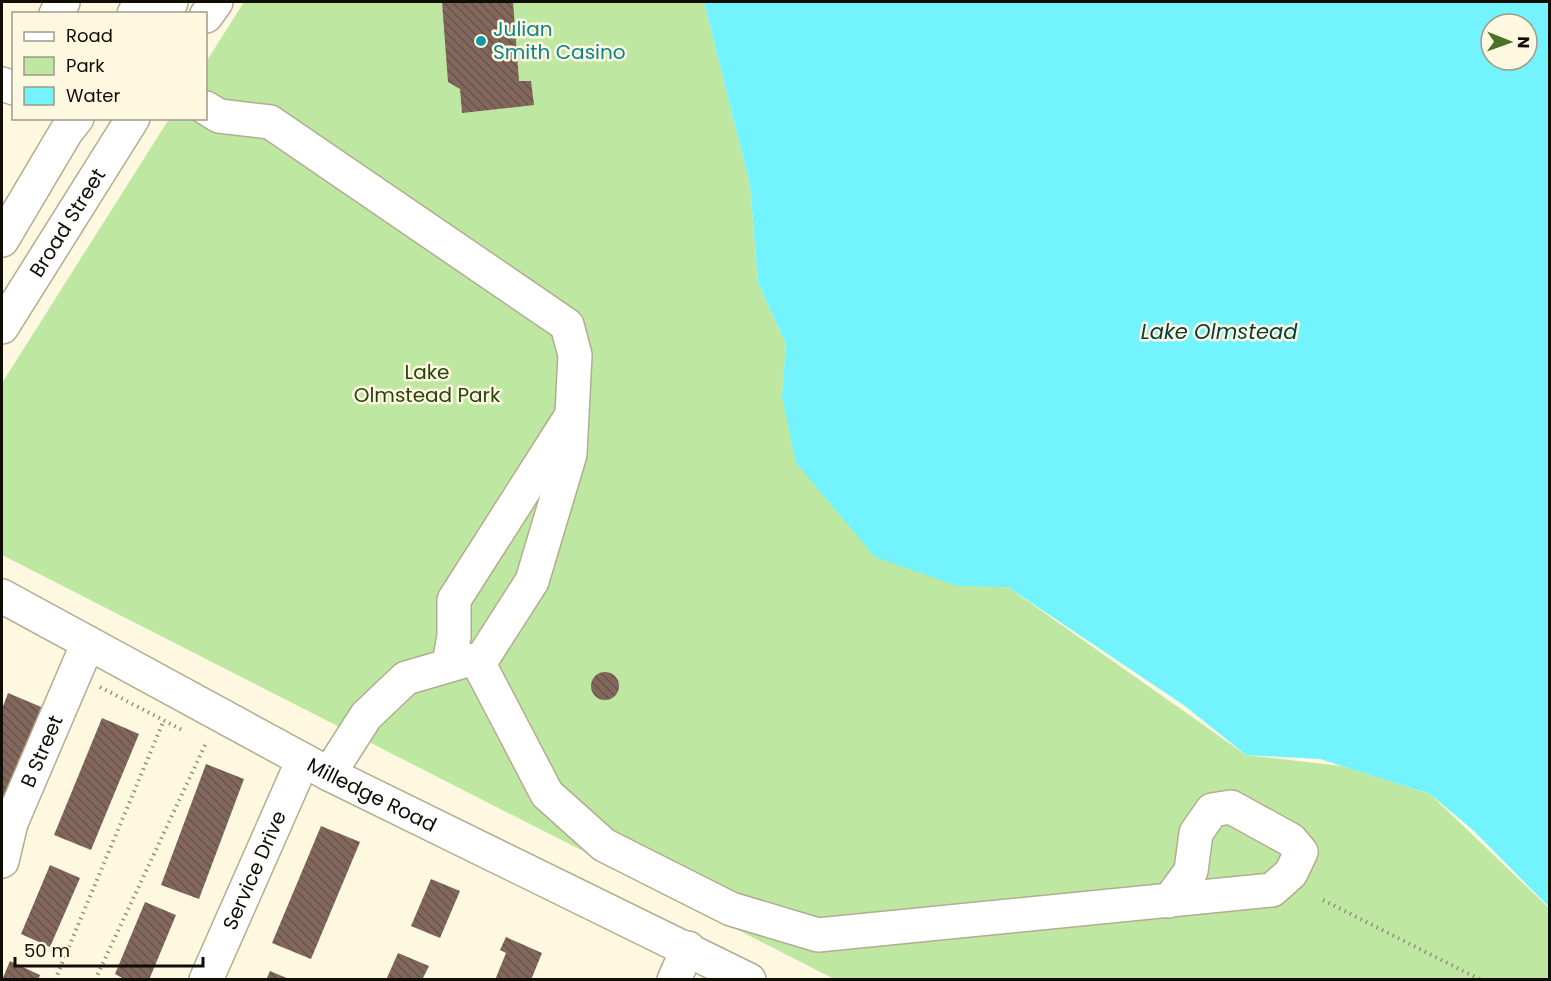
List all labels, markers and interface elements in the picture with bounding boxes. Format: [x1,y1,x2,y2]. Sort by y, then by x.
legend [12,12,207,120]
north arrow [1479,12,1539,72]
place label: Julian Smith Casino [493,15,626,66]
text: Road [66,23,113,48]
marker: Julian Smith Casino [474,34,488,48]
text: N [1512,36,1535,48]
text: Park [66,53,105,78]
text: Water [66,83,120,108]
street label: Broad Street [23,163,112,283]
water label: Lake Olmstead [1141,317,1298,346]
park label: Lake Olmstead Park [354,358,501,409]
street label: B Street [14,711,70,792]
street label: Milledge Road [302,751,441,839]
street label: Service Drive [216,806,293,934]
scale bar [15,930,202,968]
text: 50 m [24,938,70,963]

